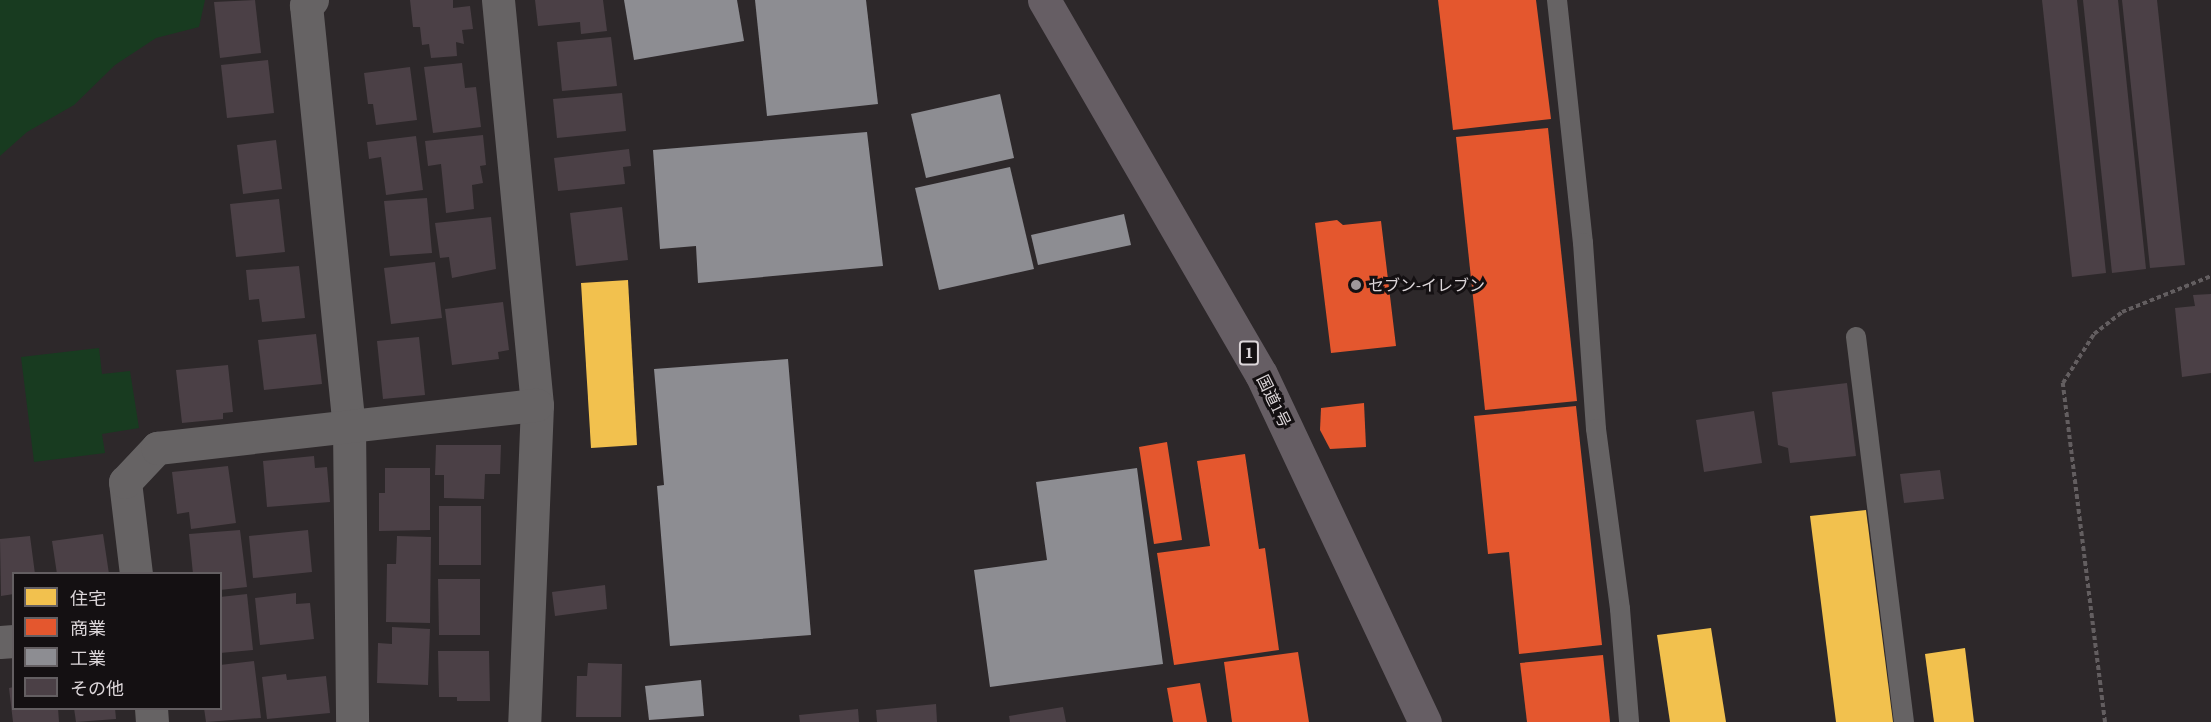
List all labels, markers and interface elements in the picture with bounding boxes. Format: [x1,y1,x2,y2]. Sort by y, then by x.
place label: セブン-イレブン [1368,275,1485,295]
marker: セブン-イレブン [1349,278,1363,292]
road number: 1 [1238,341,1260,365]
street label: 国道1号 [1253,372,1295,430]
legend [12,572,222,710]
text: 住宅 [70,586,106,611]
text: 商業 [70,616,106,641]
text: 工業 [70,646,106,671]
text: その他 [70,676,124,701]

